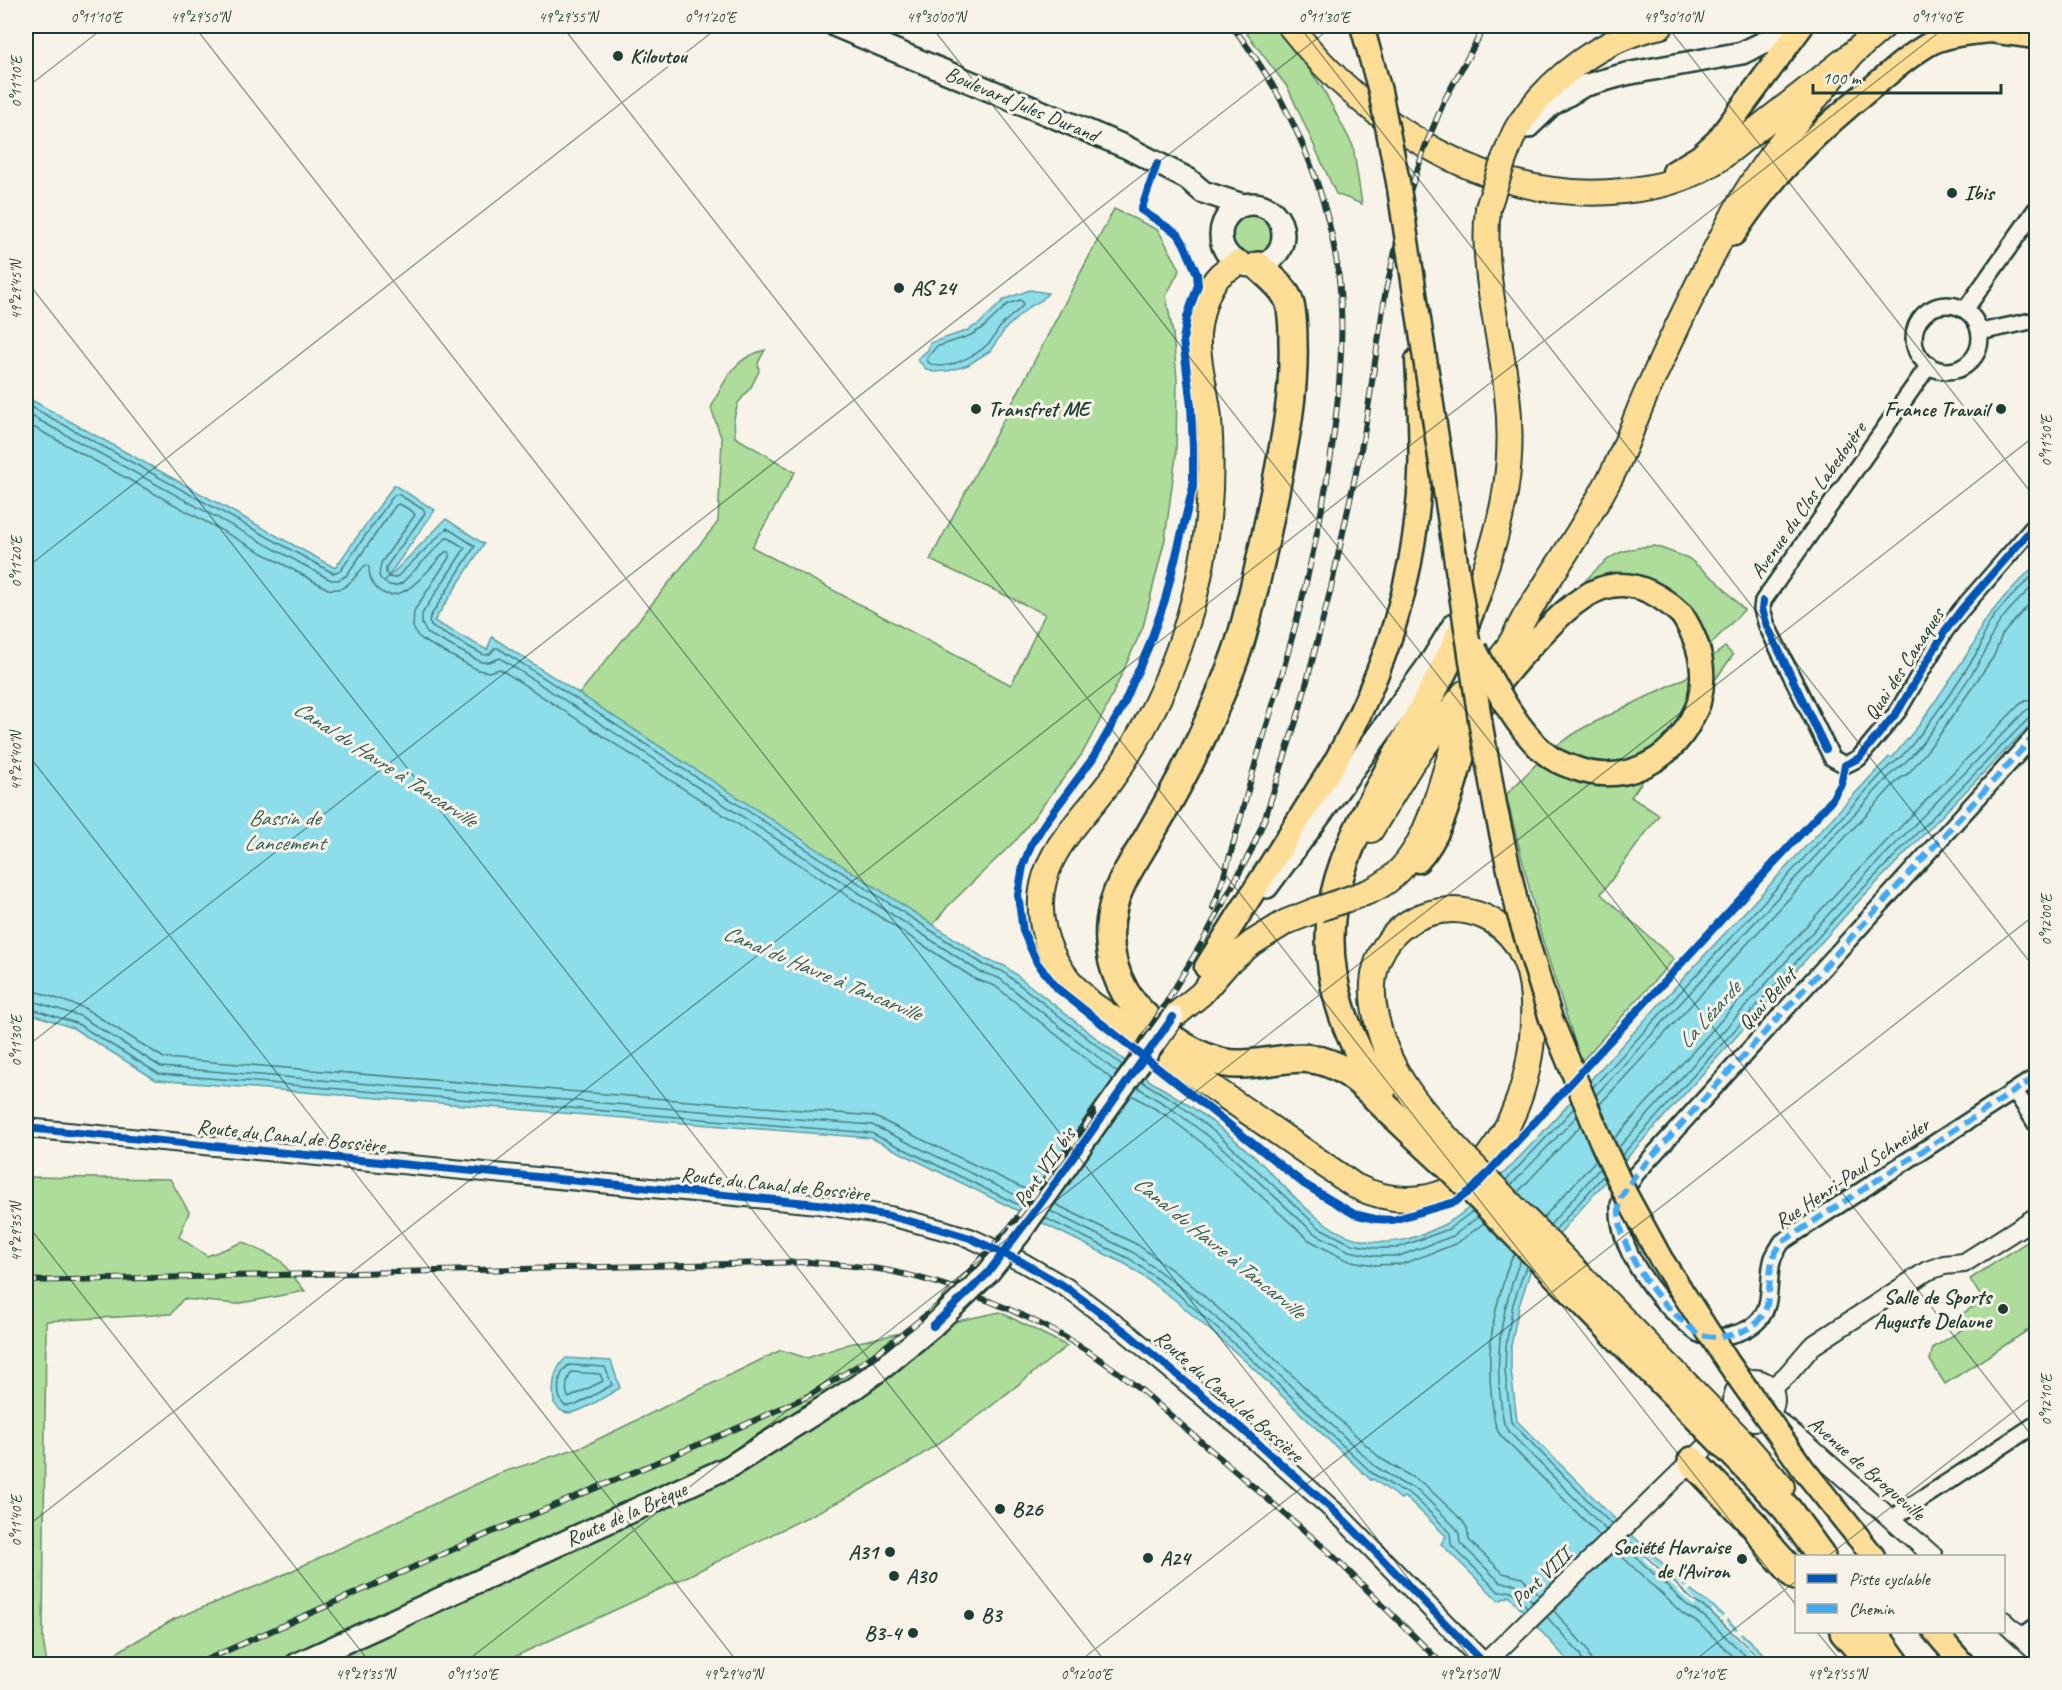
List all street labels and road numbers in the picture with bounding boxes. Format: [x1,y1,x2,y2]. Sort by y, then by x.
street label: Boulevard Jules Durand [941,60,1105,149]
street label: Avenue du Clos Labedoyère [1744,415,1873,583]
street label: Quai des Canaques [1858,601,1951,725]
street label: Quai Bellot [1732,960,1804,1036]
street label: Rue Henri-Paul Schneider [1770,1111,1936,1234]
street label: Route du Canal de Bossière [196,1113,389,1159]
street label: Pont VII bis [1007,1121,1082,1212]
street label: Route du Canal de Bossière [680,1161,873,1207]
street label: Route du Canal de Bossière [1149,1324,1311,1469]
street label: Avenue de Broqueville [1803,1410,1932,1527]
street label: Route de la Brèque [561,1475,692,1552]
street label: Pont VIII [1505,1539,1580,1612]

